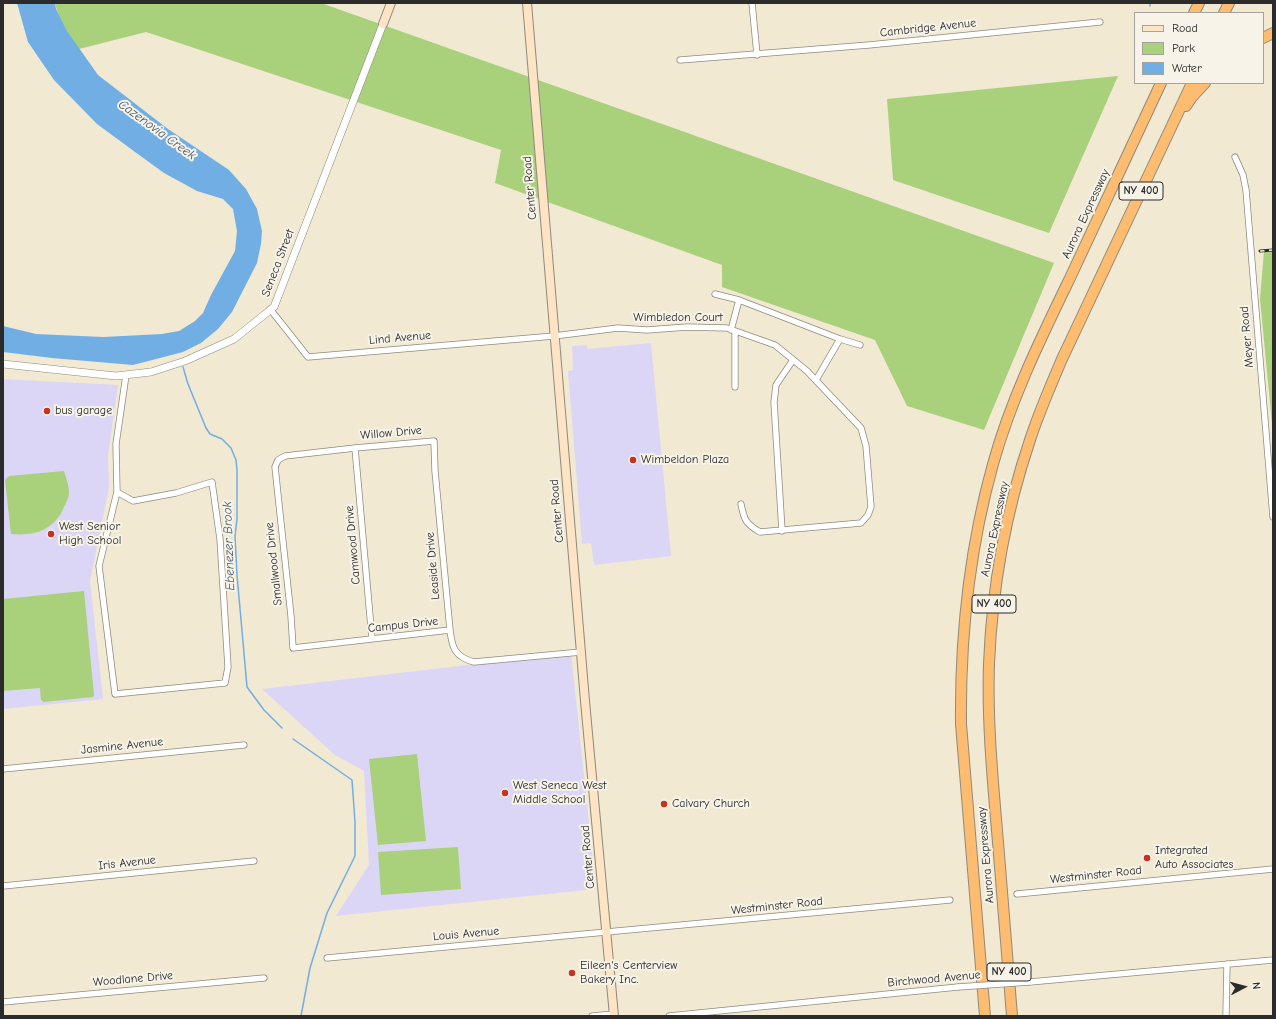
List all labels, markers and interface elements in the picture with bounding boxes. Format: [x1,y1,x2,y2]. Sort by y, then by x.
legend [1134,12,1264,84]
street label: Cambridge Avenue [879,16,977,40]
text: Road [1172,21,1198,35]
text: Park [1172,41,1195,55]
text: Water [1172,61,1202,75]
water label: Cazenovia Creek [115,97,199,163]
street label: Center Road [520,156,540,220]
street label: Aurora Expressway [1059,167,1113,261]
road number: NY 400 [1119,182,1163,200]
street label: Seneca Street [258,227,298,299]
street label: Meyer Road [1237,306,1257,368]
street label: Wimbledon Court [633,311,723,325]
street label: Lind Avenue [368,328,432,348]
place label: bus garage [55,404,112,418]
marker: bus garage [42,406,52,416]
street label: Willow Drive [360,423,422,443]
place label: Wimbeldon Plaza [641,453,729,467]
marker: Wimbeldon Plaza [628,455,638,465]
street label: Center Road [547,479,567,543]
street label: Aurora Expressway [978,480,1012,578]
water label: Ebenezer Brook [220,501,238,591]
street label: Camwood Drive [342,505,364,585]
place label: West Senior High School [59,520,121,548]
street label: Smallwood Drive [262,522,286,606]
marker: West Senior High School [46,529,56,539]
street label: Leaside Drive [423,532,443,600]
road number: NY 400 [972,595,1016,613]
street label: Campus Drive [367,614,439,636]
street label: Jasmine Avenue [80,735,164,757]
place label: West Seneca West Middle School [513,779,606,807]
marker: West Seneca West Middle School [500,788,510,798]
place label: Calvary Church [672,797,750,811]
marker: Calvary Church [659,799,669,809]
street label: Aurora Expressway [975,806,997,904]
street label: Center Road [578,825,598,889]
place label: Integrated Auto Associates [1155,844,1234,872]
street label: Iris Avenue [98,853,156,873]
marker: Integrated Auto Associates [1142,853,1152,863]
street label: Westminster Road [1049,863,1143,887]
street label: Westminster Road [730,894,824,918]
street label: Louis Avenue [432,924,500,944]
place label: Eileen's Centerview Bakery Inc. [580,959,677,987]
road number: NY 400 [987,963,1031,981]
north arrow [1224,967,1264,1007]
street label: Woodlane Drive [92,968,174,990]
marker: Eileen's Centerview Bakery Inc. [567,968,577,978]
street label: Birchwood Avenue [887,968,981,990]
text: N [1250,981,1263,990]

